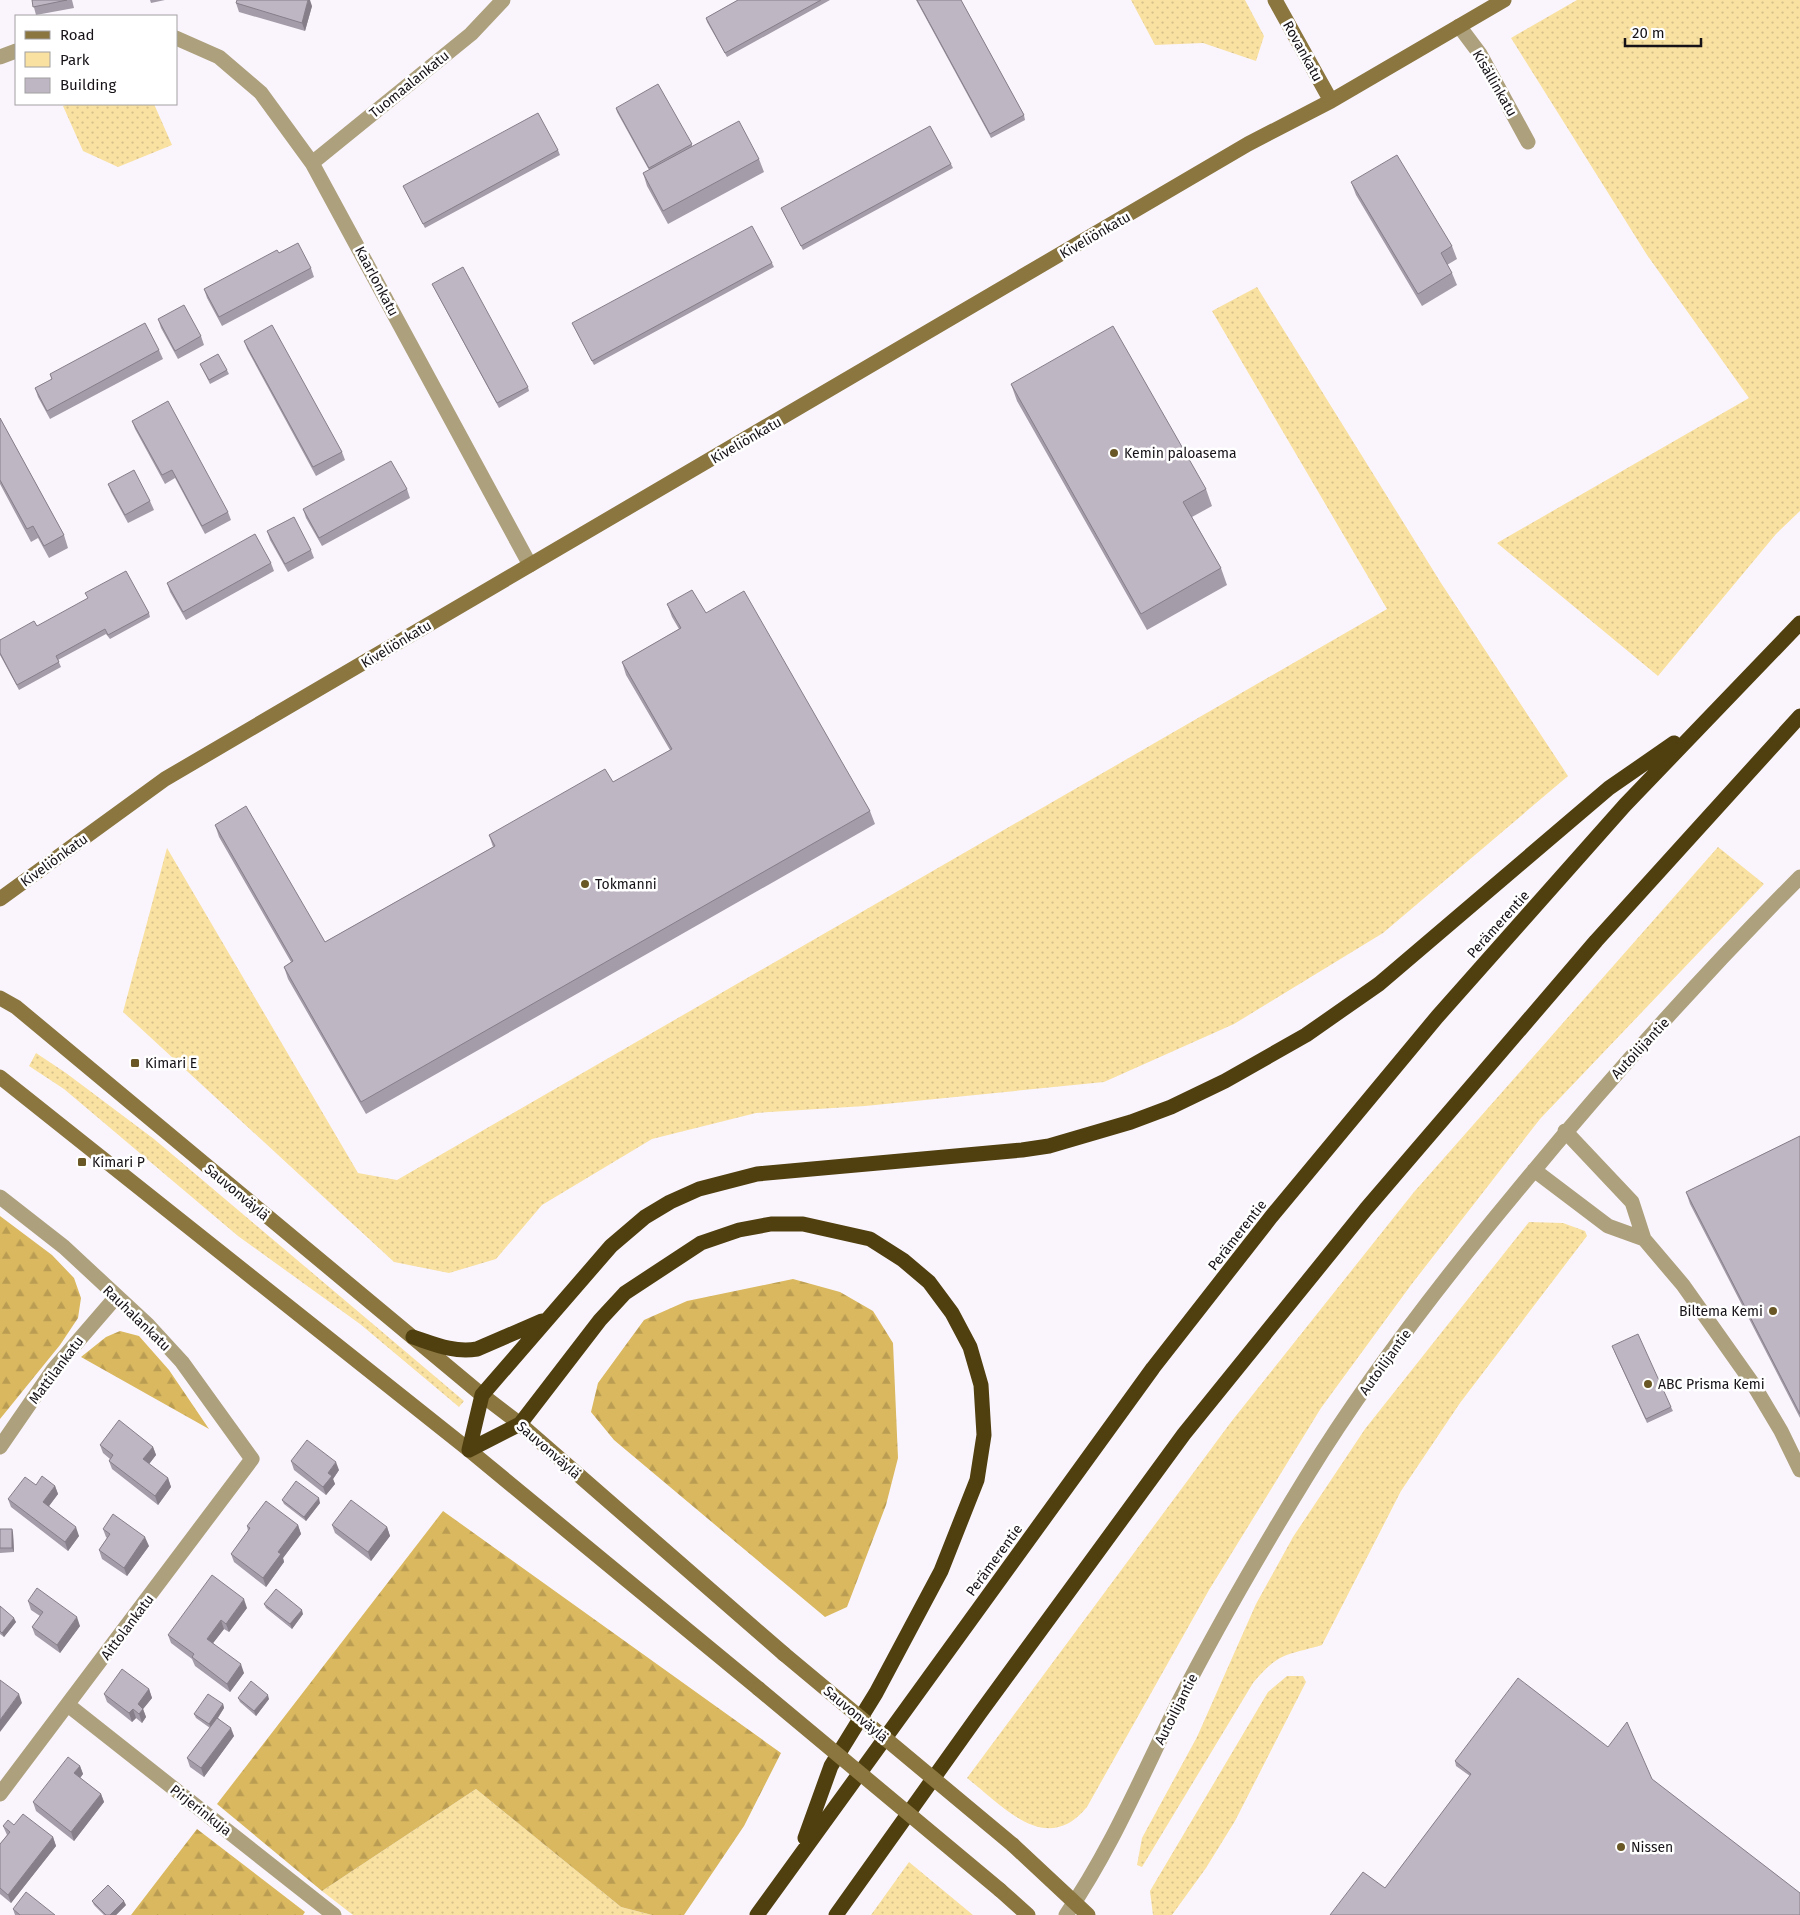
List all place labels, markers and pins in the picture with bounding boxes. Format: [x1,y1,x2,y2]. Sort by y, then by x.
place label: Kemin paloasema [1124,445,1237,462]
marker: Kemin paloasema [1108,447,1120,459]
place label: Tokmanni [595,876,657,893]
marker: Tokmanni [579,878,591,890]
place label: Kimari E [145,1055,197,1072]
marker: Kimari E [129,1057,141,1069]
place label: Kimari P [92,1154,145,1171]
marker: Kimari P [76,1156,88,1168]
place label: Biltema Kemi [1679,1303,1763,1320]
marker: Biltema Kemi [1767,1305,1779,1317]
place label: ABC Prisma Kemi [1658,1376,1765,1393]
marker: ABC Prisma Kemi [1642,1378,1654,1390]
place label: Nissen [1631,1839,1673,1856]
marker: Nissen [1615,1841,1627,1853]

